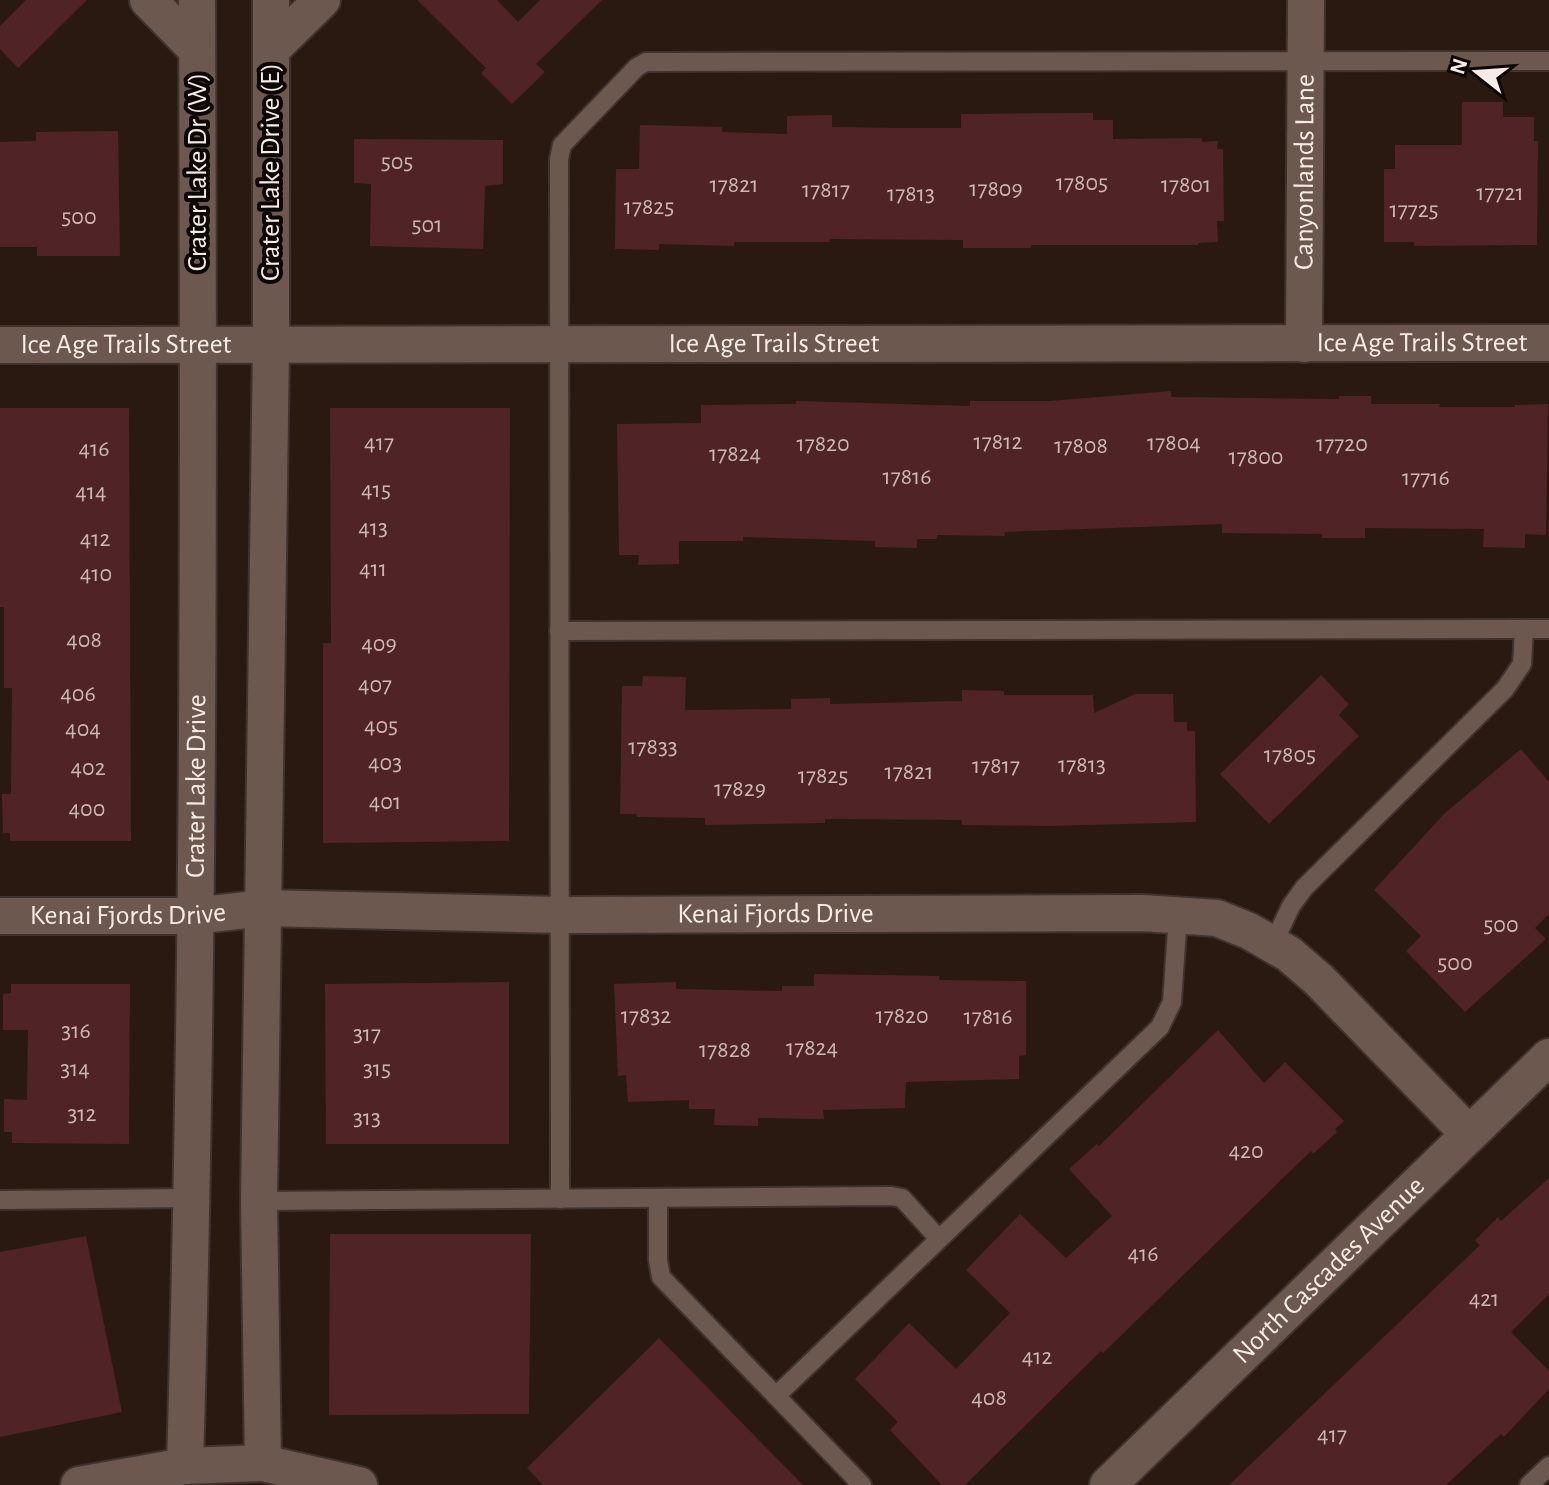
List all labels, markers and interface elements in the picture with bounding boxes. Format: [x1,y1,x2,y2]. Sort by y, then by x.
north arrow [1437,32,1517,112]
text: N [1446,56,1472,77]
street label: Crater Lake Drive (E) [257,63,285,281]
street label: Crater Lake Dr (W) [184,73,212,271]
street label: Canyonlands Lane [1290,74,1320,270]
house number: 505 [381,150,413,174]
house number: 17805 [1056,171,1108,195]
house number: 17821 [710,173,758,197]
house number: 17801 [1161,173,1211,197]
house number: 17809 [969,177,1023,201]
house number: 17817 [802,178,850,202]
house number: 17721 [1476,181,1524,205]
house number: 17813 [887,182,935,206]
house number: 17825 [624,195,674,219]
house number: 17725 [1389,198,1439,222]
house number: 500 [61,205,97,229]
house number: 501 [412,213,442,237]
street label: Ice Age Trails Street [1316,329,1528,357]
street label: Ice Age Trails Street [668,330,880,358]
street label: Ice Age Trails Street [20,331,232,359]
house number: 17812 [974,430,1022,454]
house number: 417 [364,431,394,455]
house number: 17804 [1147,431,1201,455]
house number: 17820 [796,432,850,456]
house number: 17720 [1316,432,1368,456]
house number: 17808 [1054,434,1108,458]
house number: 416 [78,437,110,461]
house number: 17824 [709,442,761,466]
house number: 17800 [1229,445,1283,469]
house number: 17816 [882,465,932,489]
house number: 17716 [1402,466,1450,490]
house number: 415 [361,478,391,502]
house number: 414 [75,480,107,504]
house number: 413 [358,516,388,540]
house number: 412 [80,527,110,551]
house number: 411 [359,557,387,581]
house number: 410 [80,562,112,586]
house number: 408 [66,628,102,652]
house number: 409 [361,632,397,656]
house number: 407 [358,673,392,697]
house number: 406 [60,682,96,706]
street label: Crater Lake Drive [182,694,211,878]
house number: 405 [364,714,398,738]
house number: 404 [65,717,101,741]
house number: 17833 [628,735,678,759]
house number: 17805 [1264,743,1316,767]
house number: 403 [368,751,402,775]
house number: 17813 [1058,753,1106,777]
house number: 17817 [972,754,1020,778]
house number: 402 [70,756,106,780]
house number: 17821 [885,760,933,784]
house number: 17825 [798,764,848,788]
house number: 17829 [714,777,766,801]
house number: 401 [369,790,401,814]
house number: 400 [69,797,105,821]
street label: Kenai Fjords Drive [30,898,228,930]
street label: Kenai Fjords Drive [677,900,874,929]
house number: 500 [1483,913,1519,937]
house number: 500 [1437,951,1473,975]
house number: 17832 [621,1004,671,1028]
house number: 17820 [875,1004,929,1028]
house number: 17816 [963,1005,1013,1029]
house number: 316 [61,1019,91,1043]
house number: 317 [353,1022,381,1046]
house number: 17824 [786,1036,838,1060]
house number: 17828 [699,1038,751,1062]
house number: 314 [60,1057,90,1081]
house number: 315 [363,1057,391,1081]
house number: 312 [67,1102,97,1126]
house number: 313 [353,1106,381,1130]
house number: 420 [1228,1139,1264,1163]
street label: North Cascades Avenue [1228,1172,1430,1369]
house number: 416 [1127,1242,1159,1266]
house number: 421 [1469,1287,1499,1311]
house number: 412 [1022,1345,1052,1369]
house number: 408 [971,1386,1007,1410]
house number: 417 [1317,1423,1347,1447]

